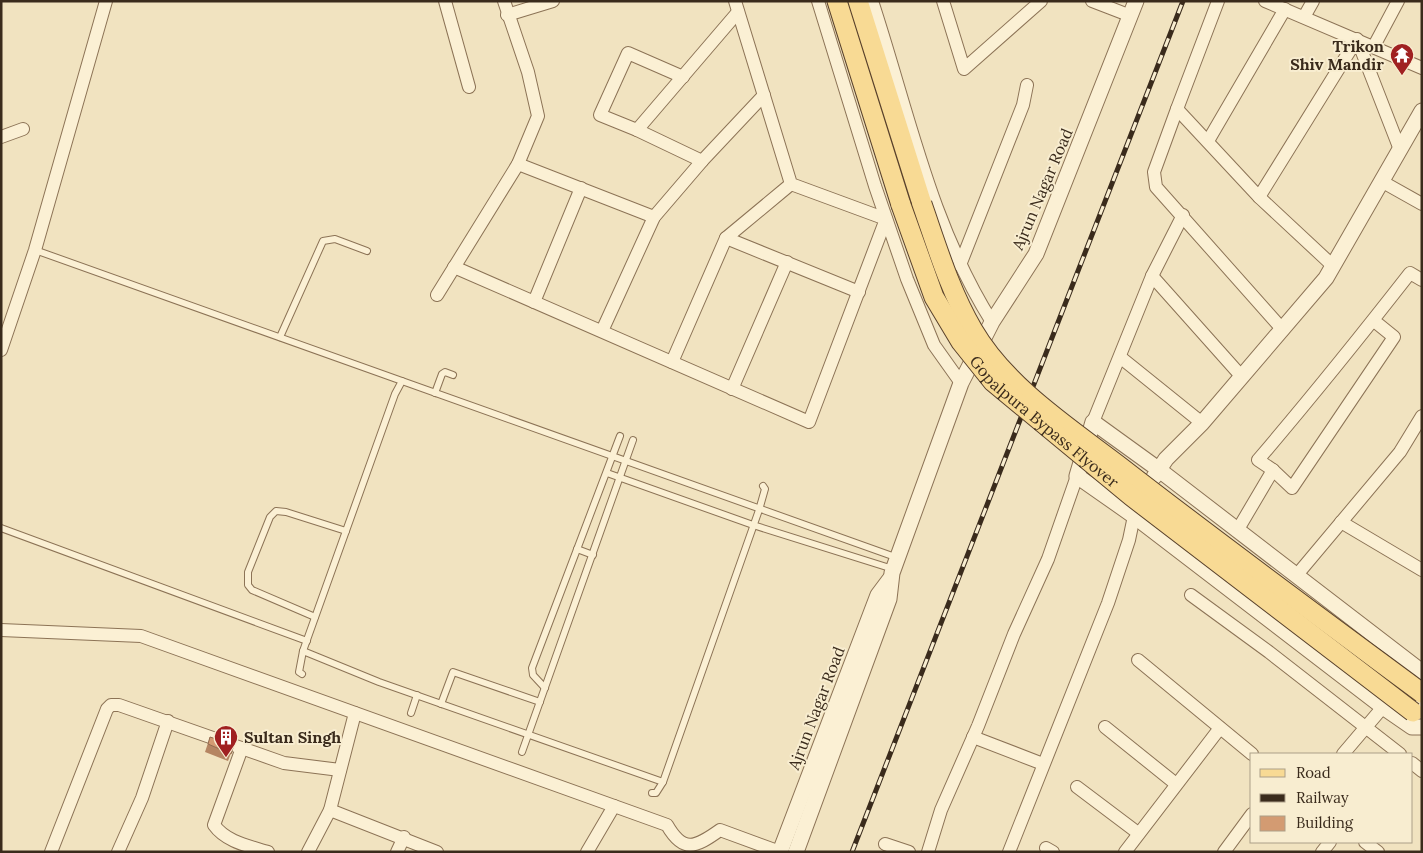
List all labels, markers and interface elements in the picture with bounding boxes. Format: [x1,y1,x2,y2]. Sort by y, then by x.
place label: Trikon Shiv Mandir [1290,36,1384,74]
temple icon: Trikon Shiv Mandir [1389,42,1415,76]
street label: Ajrun Nagar Road [1007,125,1077,254]
street label: Gopalpura Bypass Flyover [966,351,1123,492]
street label: Ajrun Nagar Road [783,643,849,773]
building icon: Sultan Singh [213,724,239,758]
place label: Sultan Singh [244,727,341,747]
legend [1250,753,1413,843]
text: Road [1296,763,1331,782]
text: Railway [1296,788,1349,807]
text: Building [1296,813,1354,832]

